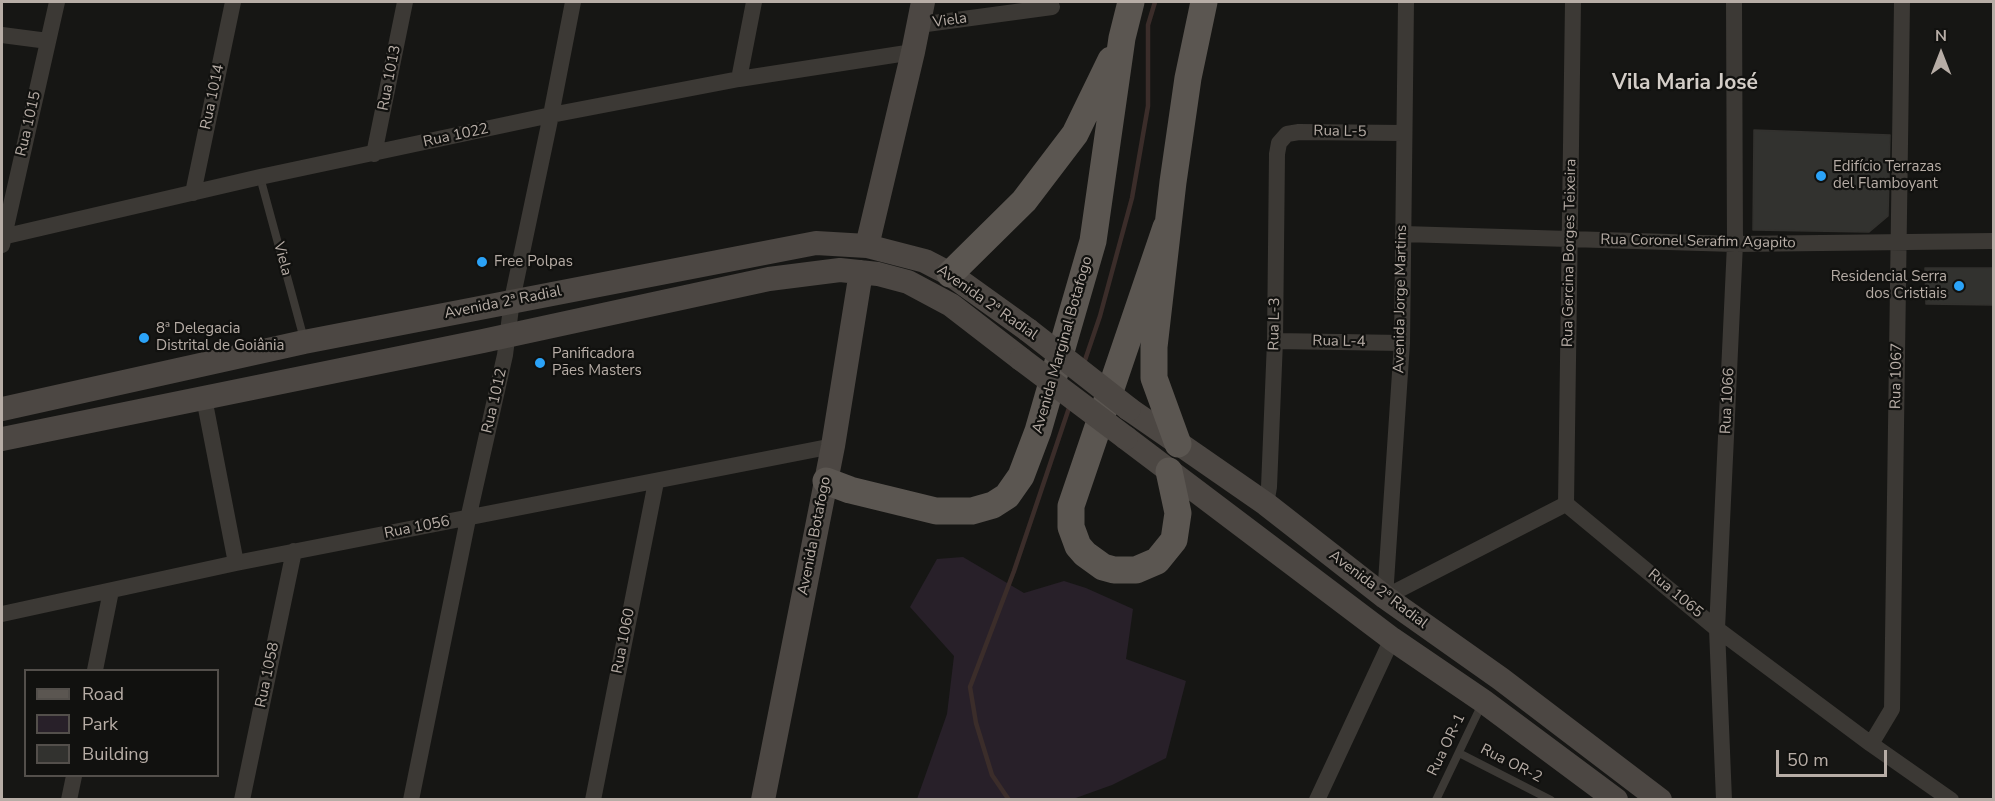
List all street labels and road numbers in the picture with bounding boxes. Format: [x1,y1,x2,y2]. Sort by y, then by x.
street label: Viela [932,10,968,32]
street label: Rua 1013 [375,44,405,112]
street label: Rua 1014 [197,63,229,131]
street label: Rua 1015 [13,90,45,158]
street label: Rua 1022 [422,120,490,152]
street label: Rua L-5 [1313,123,1367,141]
street label: Rua Gercina Borges Teixeira [1559,159,1581,347]
street label: Avenida Jorge Martins [1391,224,1411,374]
street label: Rua Coronel Serafim Agapito [1600,231,1796,253]
street label: Viela [269,240,295,278]
street label: Avenida Marginal Botafogo [1029,254,1097,436]
street label: Avenida 2ª Radial [933,261,1041,345]
street label: Avenida 2ª Radial [443,283,563,323]
street label: Rua L-3 [1266,297,1284,351]
street label: Rua L-4 [1312,333,1366,351]
street label: Rua 1067 [1887,343,1907,409]
street label: Rua 1012 [479,367,511,435]
street label: Rua 1066 [1717,367,1739,435]
street label: Avenida Botafogo [795,475,835,597]
street label: Rua 1056 [383,513,451,543]
street label: Avenida 2ª Radial [1325,547,1431,633]
street label: Rua 1065 [1644,566,1706,622]
street label: Rua 1060 [609,607,639,675]
street label: Rua 1058 [252,641,284,709]
street label: Rua OR-1 [1424,711,1470,779]
street label: Rua OR-2 [1477,741,1545,787]

